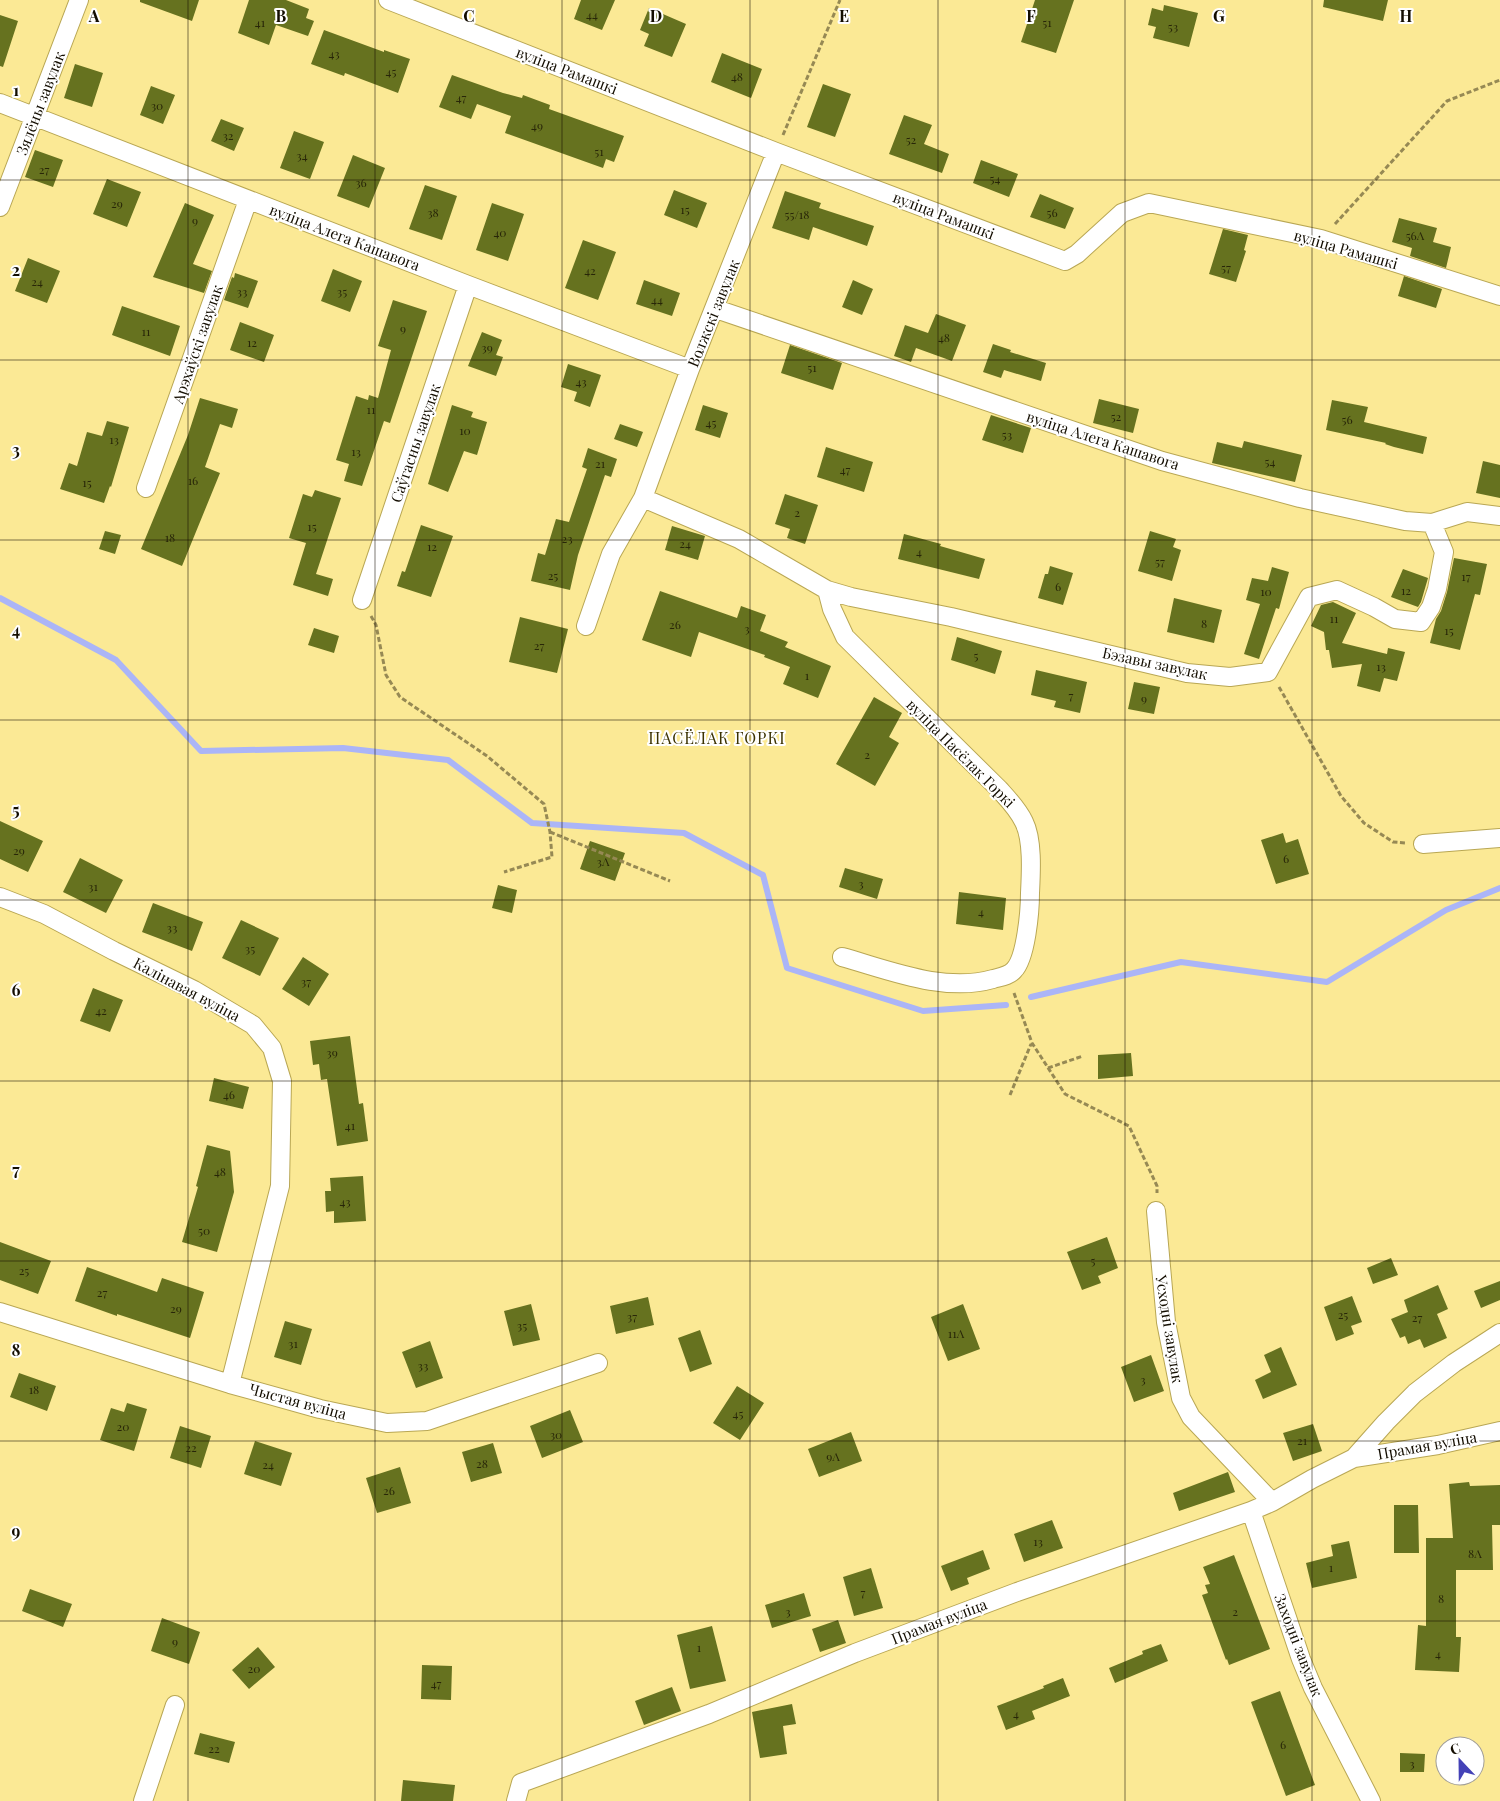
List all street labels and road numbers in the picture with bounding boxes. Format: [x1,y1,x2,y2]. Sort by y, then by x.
street label: вуліца Рамашкі [513,41,621,99]
street label: Зялёны завулак [11,48,69,158]
street label: вуліца Рамашкі [890,186,998,244]
street label: вуліца Алега Кашавога [267,199,424,275]
street label: вуліца Рамашкі [1292,225,1401,274]
street label: Волжскі завулак [682,256,744,370]
street label: Арэхаўскі завулак [167,282,227,407]
street label: Саўгасны завулак [385,381,445,505]
street label: вуліца Алега Кашавога [1024,406,1182,474]
street label: Бэзавы завулак [1101,642,1210,684]
street label: вуліца Пасёлак Горкі [902,694,1020,812]
street label: Калінавая вуліца [130,952,244,1026]
street label: Усходні завулак [1151,1273,1188,1385]
street label: Чыстая вуліца [247,1378,349,1424]
street label: Прамая вуліца [1376,1426,1479,1464]
street label: Заходні завулак [1270,1591,1328,1700]
street label: Прамая вуліца [888,1593,990,1648]

